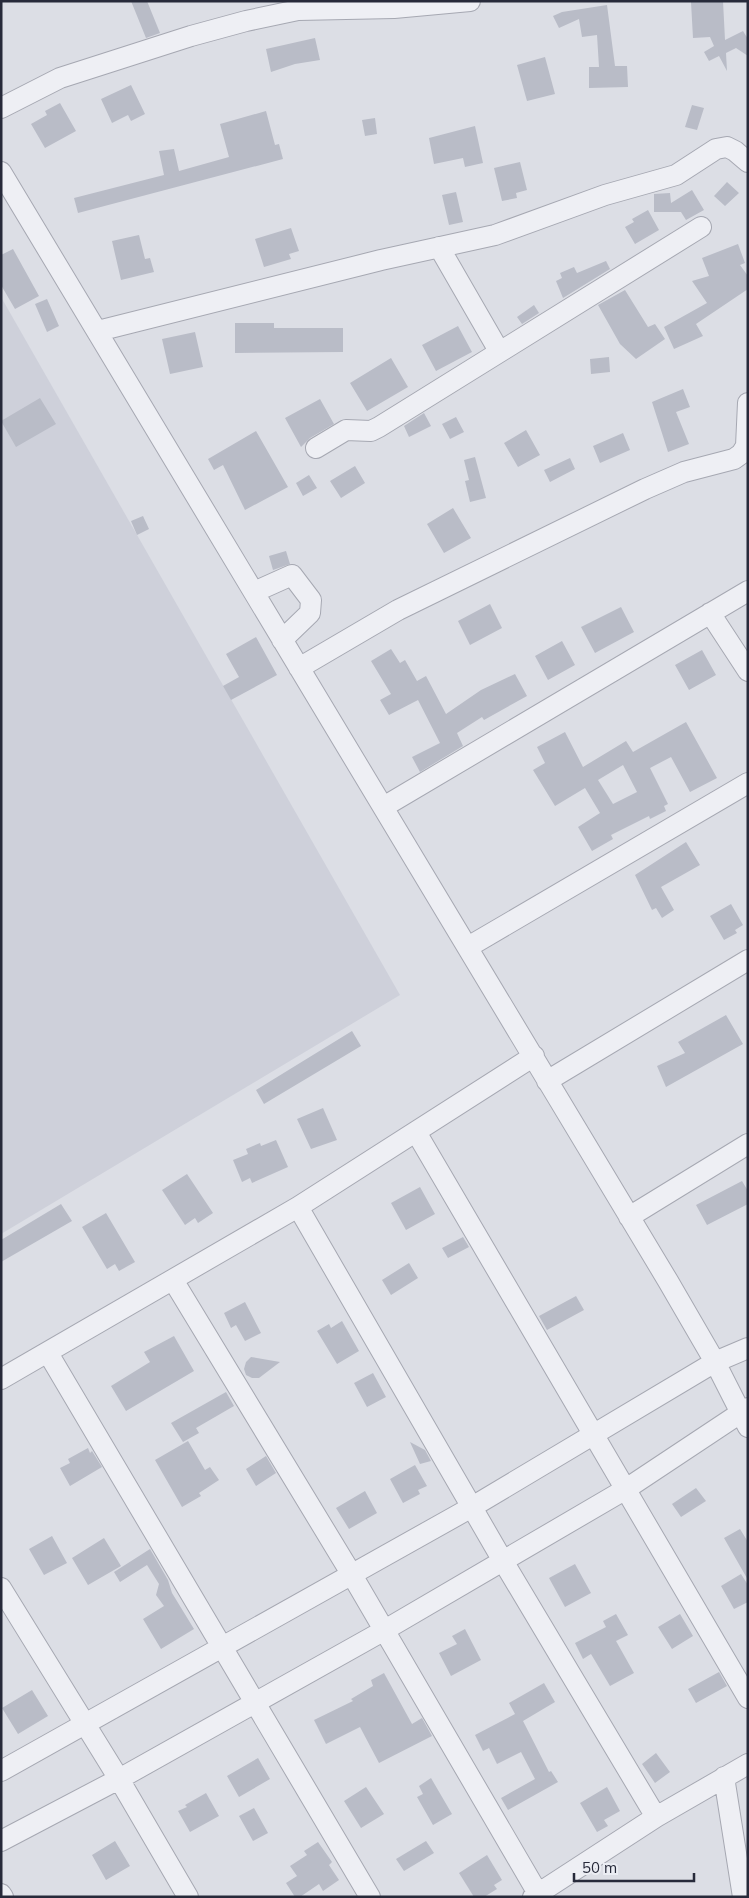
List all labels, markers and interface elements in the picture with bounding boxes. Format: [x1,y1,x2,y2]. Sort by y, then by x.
scale bar [574,1850,694,1882]
text: 50 m [582,1858,617,1877]

